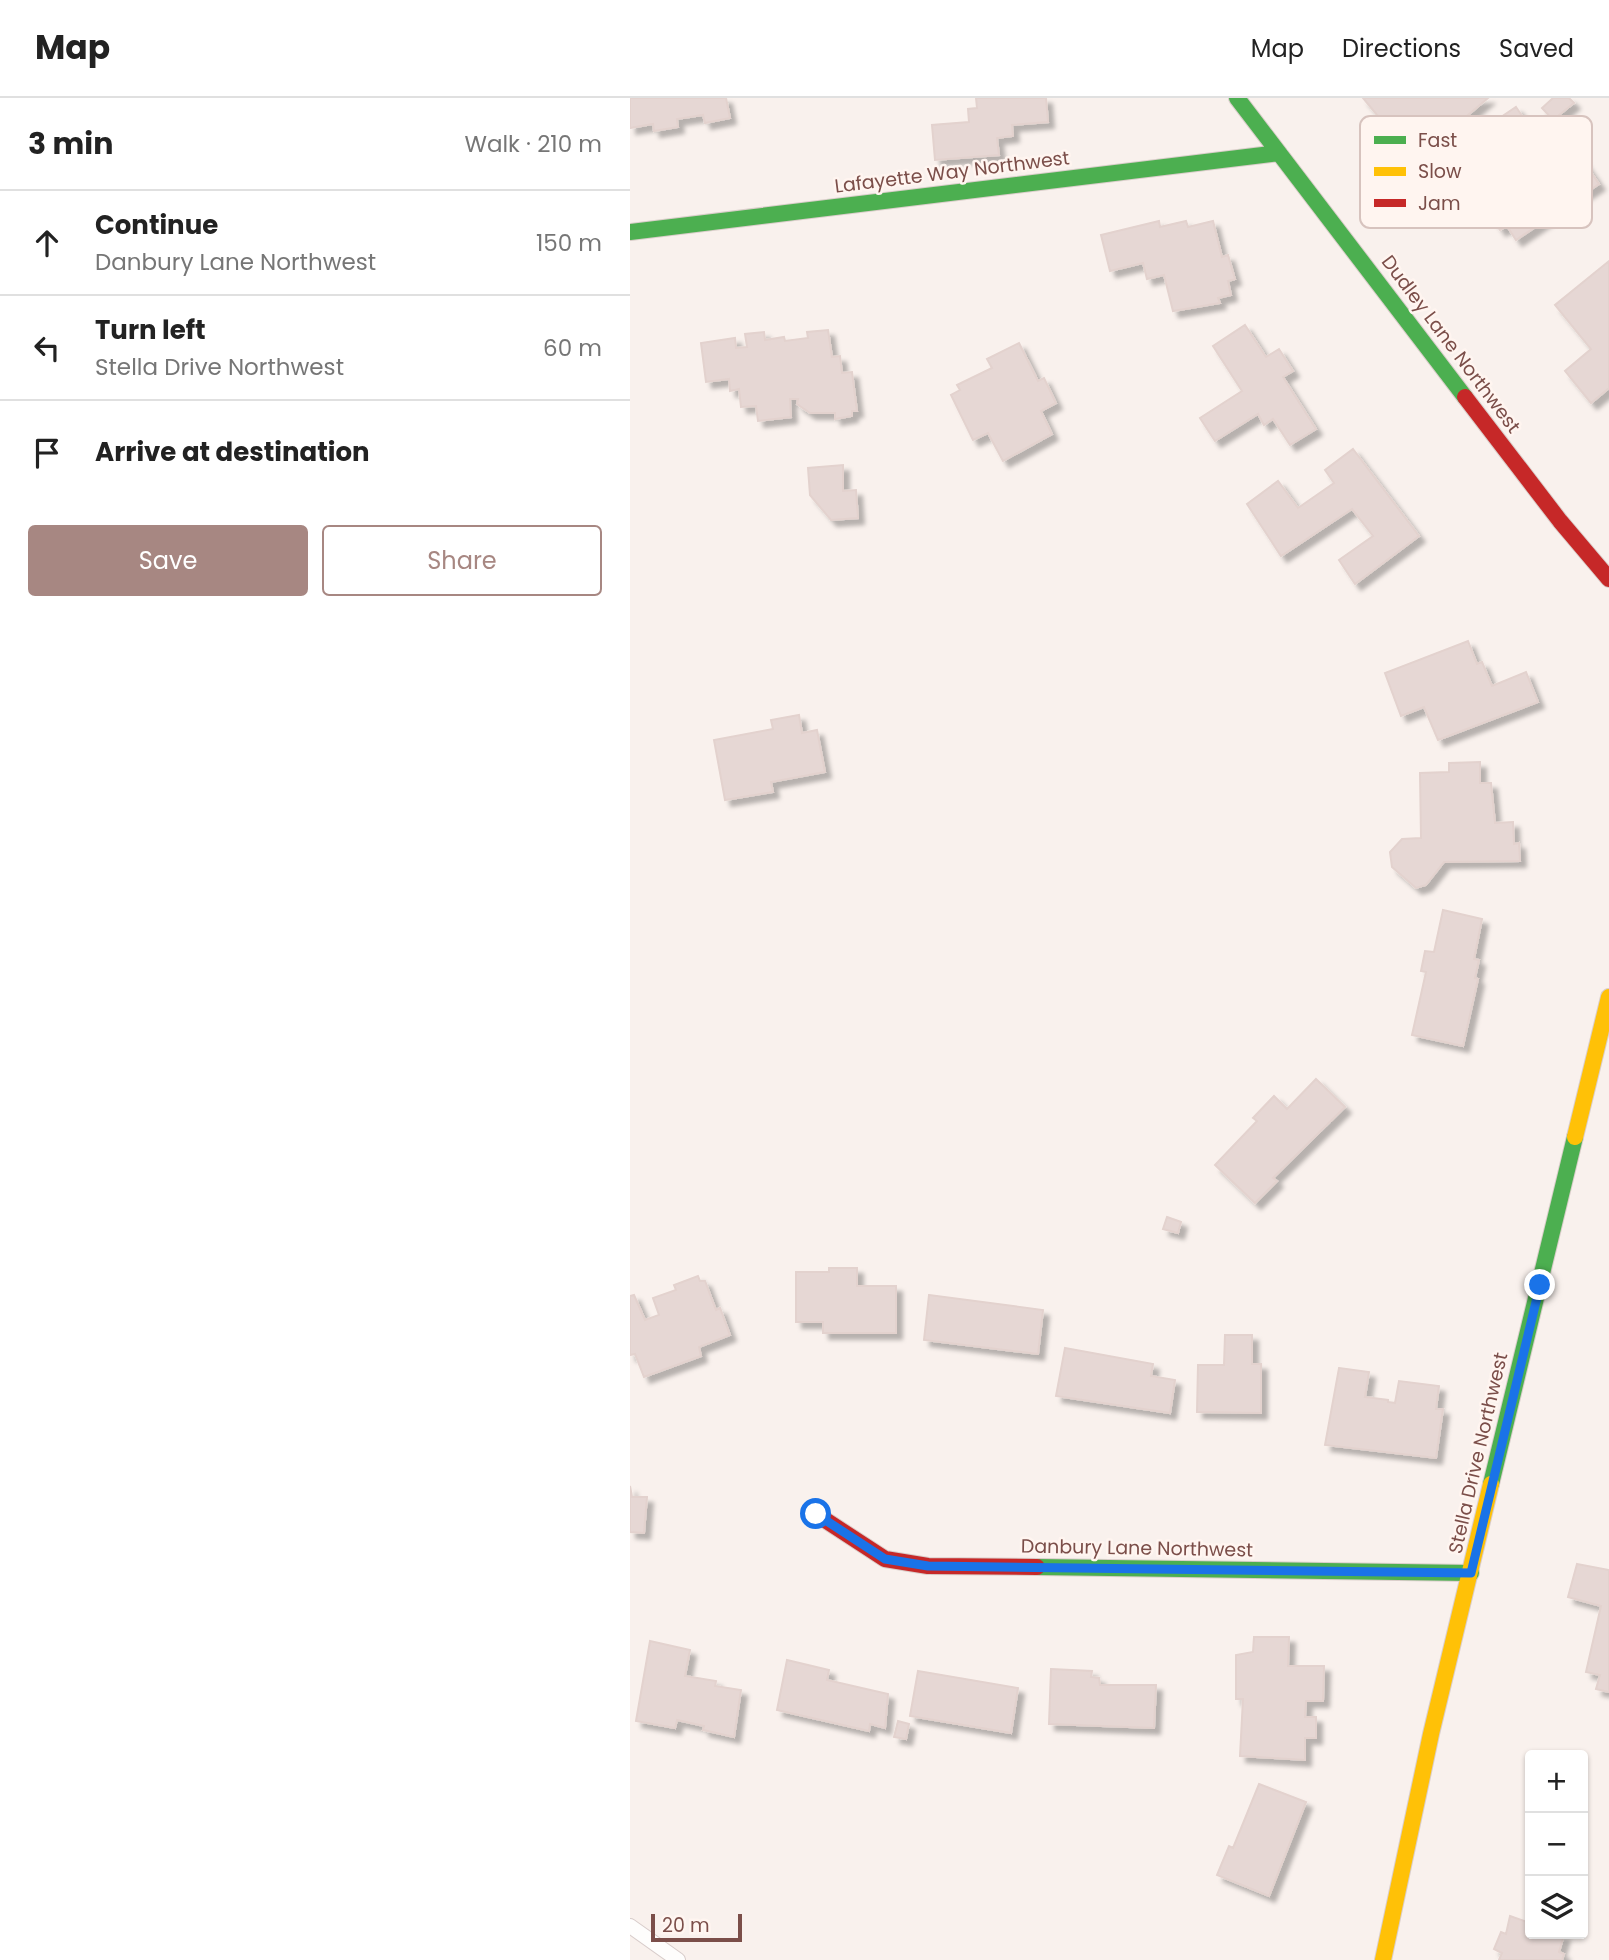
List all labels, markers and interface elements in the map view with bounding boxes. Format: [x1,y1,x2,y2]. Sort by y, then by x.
text: Map [35,24,110,71]
text: Map [1251,32,1304,65]
text: Directions [1342,32,1461,65]
text: Saved [1499,32,1574,65]
legend [1360,116,1592,228]
text: 3 min [28,122,113,165]
text: Fast [1418,127,1457,154]
text: Walk · 210 m [464,128,602,160]
street label: Lafayette Way Northwest [833,144,1071,200]
text: Slow [1418,158,1462,185]
text: Jam [1418,190,1460,217]
text: Continue [95,207,218,243]
icon: ahead [28,224,66,262]
text: 150 m [536,227,602,259]
text: Danbury Lane Northwest [95,246,376,278]
street label: Dudley Lane Northwest [1375,249,1527,439]
text: Turn left [95,312,206,348]
icon: left [28,329,66,367]
text: 60 m [543,332,602,364]
text: Stella Drive Northwest [95,351,344,383]
icon: arrive [28,434,66,472]
text: Arrive at destination [95,434,370,470]
button: Save [28,525,308,596]
button: Share [322,525,602,596]
route end [1524,1269,1555,1300]
street label: Stella Drive Northwest [1442,1350,1514,1556]
route start [800,1498,831,1529]
street label: Danbury Lane Northwest [1021,1532,1253,1564]
map controls [1525,1750,1588,1939]
button: + [1525,1750,1588,1813]
button: − [1525,1813,1588,1876]
button: layers [1525,1876,1588,1939]
scale bar [651,1911,742,1943]
text: 20 m [662,1912,710,1939]

